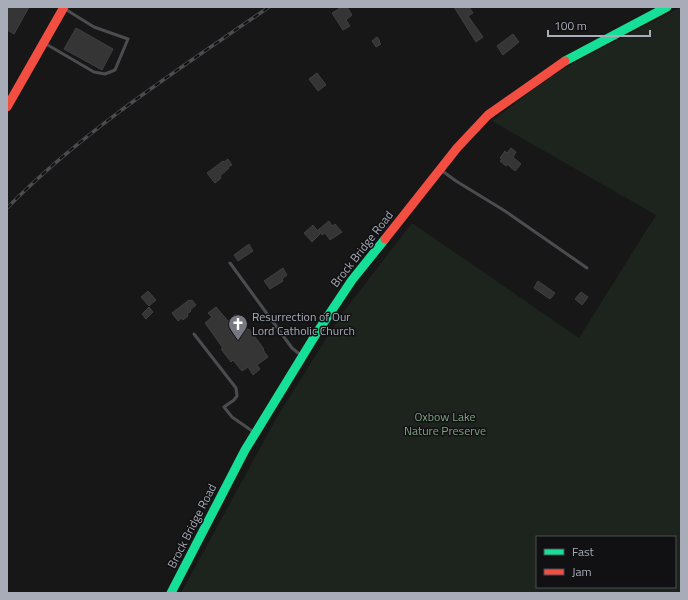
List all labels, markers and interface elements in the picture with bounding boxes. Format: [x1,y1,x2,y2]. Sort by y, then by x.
scale bar [548,12,650,38]
text: 100 m [554,16,587,35]
street label: Brock Bridge Road [326,206,398,291]
place label: Resurrection of Our Lord Catholic Church [252,307,355,340]
church icon: Resurrection of Our Lord Catholic Church [227,313,249,341]
park label: Oxbow Lake Nature Preserve [404,407,486,440]
street label: Brock Bridge Road [162,480,221,571]
legend [536,536,676,588]
text: Fast [572,542,595,561]
text: Jam [572,562,592,581]

